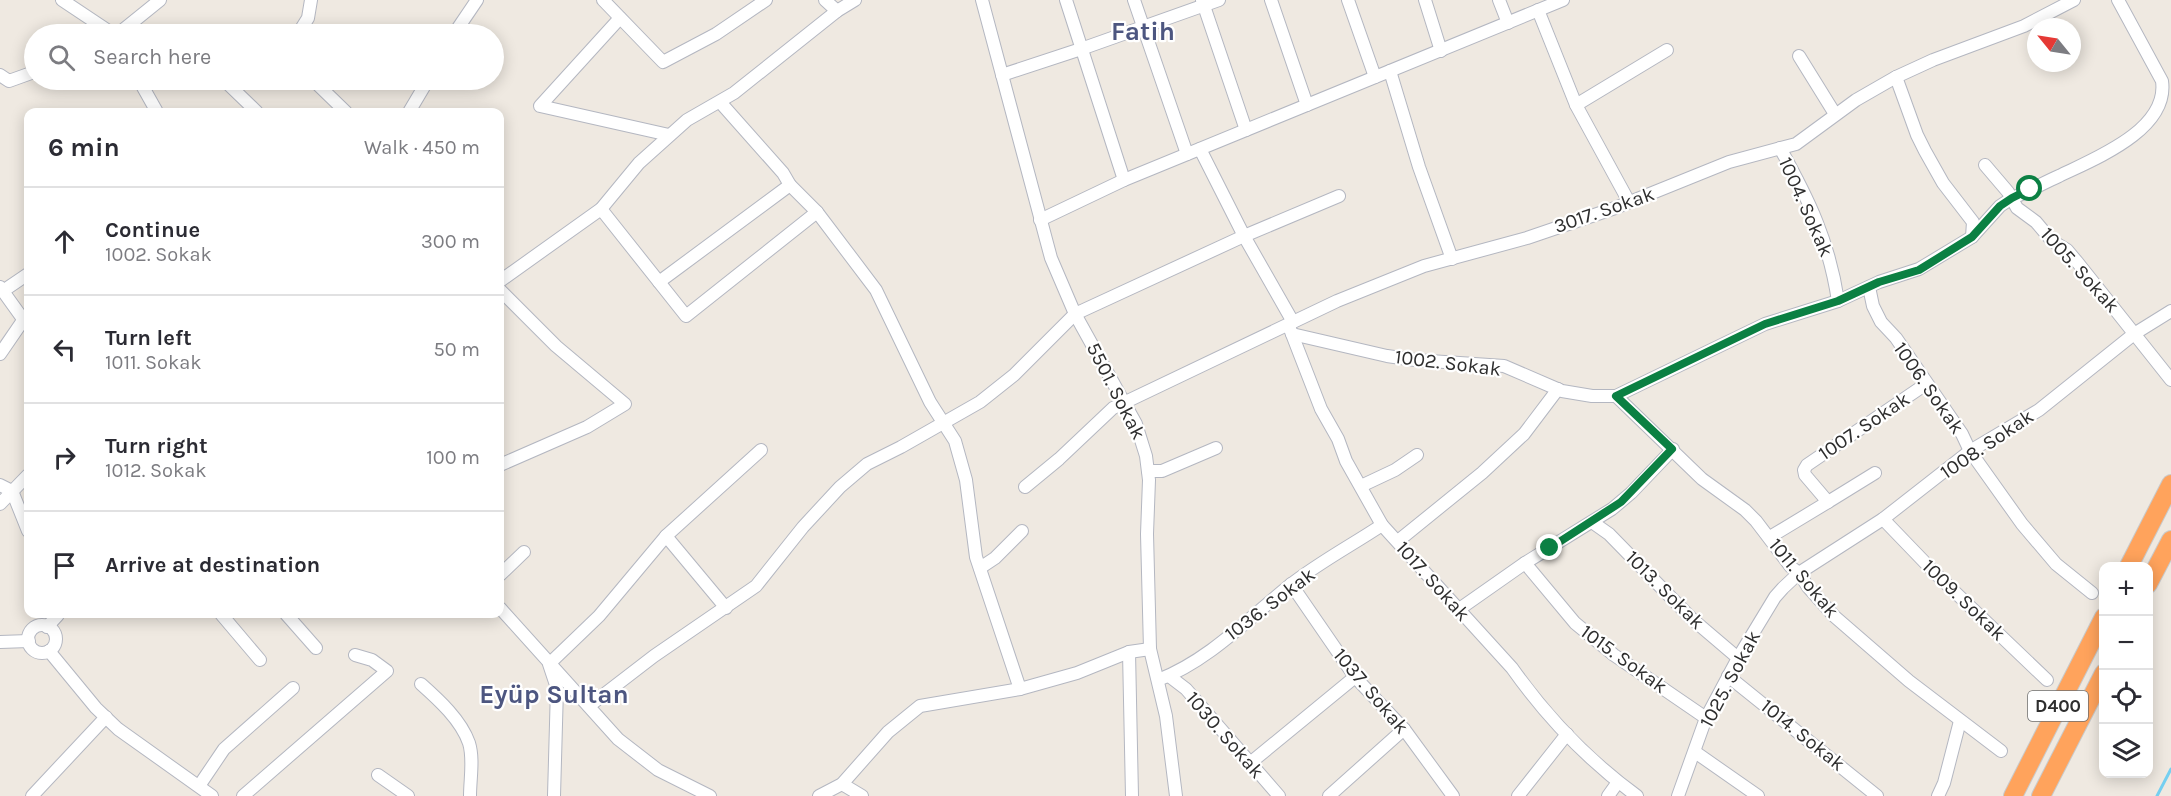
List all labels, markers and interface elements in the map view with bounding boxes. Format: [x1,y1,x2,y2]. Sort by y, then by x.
district label: Fatih [1111,16,1175,47]
north arrow [2027,18,2081,72]
search box [24,24,504,90]
icon: search [45,41,78,74]
text: Search here [93,44,211,70]
text: 6 min [48,132,120,163]
text: Walk · 450 m [364,136,480,159]
street label: 1004. Sokak [1774,154,1838,260]
route start [2016,175,2042,201]
street label: 3017. Sokak [1551,182,1657,238]
text: Continue [105,217,200,243]
street label: 1005. Sokak [2036,223,2124,317]
icon: ahead [48,225,81,258]
text: 300 m [421,230,480,253]
text: 1002. Sokak [105,243,212,266]
text: Turn left [105,325,192,351]
icon: left [48,333,81,366]
text: 50 m [433,338,480,361]
street label: 1006. Sokak [1889,338,1969,438]
street label: 5501. Sokak [1082,339,1150,443]
street label: 1002. Sokak [1394,345,1502,381]
text: 1011. Sokak [105,351,202,374]
street label: 1007. Sokak [1814,387,1914,465]
street label: 1008. Sokak [1936,404,2038,484]
text: Turn right [105,433,208,459]
icon: right [48,441,81,474]
text: 100 m [426,446,480,469]
text: 1012. Sokak [105,459,207,482]
route end [1536,534,1562,560]
street label: 1011. Sokak [1764,534,1844,622]
street label: 1017. Sokak [1391,536,1475,626]
street label: 1013. Sokak [1621,546,1709,634]
icon: arrive [48,549,81,582]
text: Arrive at destination [105,552,320,578]
street label: 1009. Sokak [1918,555,2010,645]
map controls [2099,562,2153,778]
button: + [2099,562,2153,616]
street label: 1036. Sokak [1220,563,1320,645]
button: − [2099,616,2153,670]
street label: 1015. Sokak [1576,620,1672,698]
street label: 1025. Sokak [1695,627,1765,731]
street label: 1037. Sokak [1329,644,1413,738]
button: locate [2099,670,2153,724]
district label: Eyüp Sultan [479,679,629,710]
street label: 1030. Sokak [1181,687,1269,783]
road number: D400 [2028,691,2088,721]
street label: 1014. Sokak [1756,694,1850,776]
button: layers [2099,724,2153,778]

